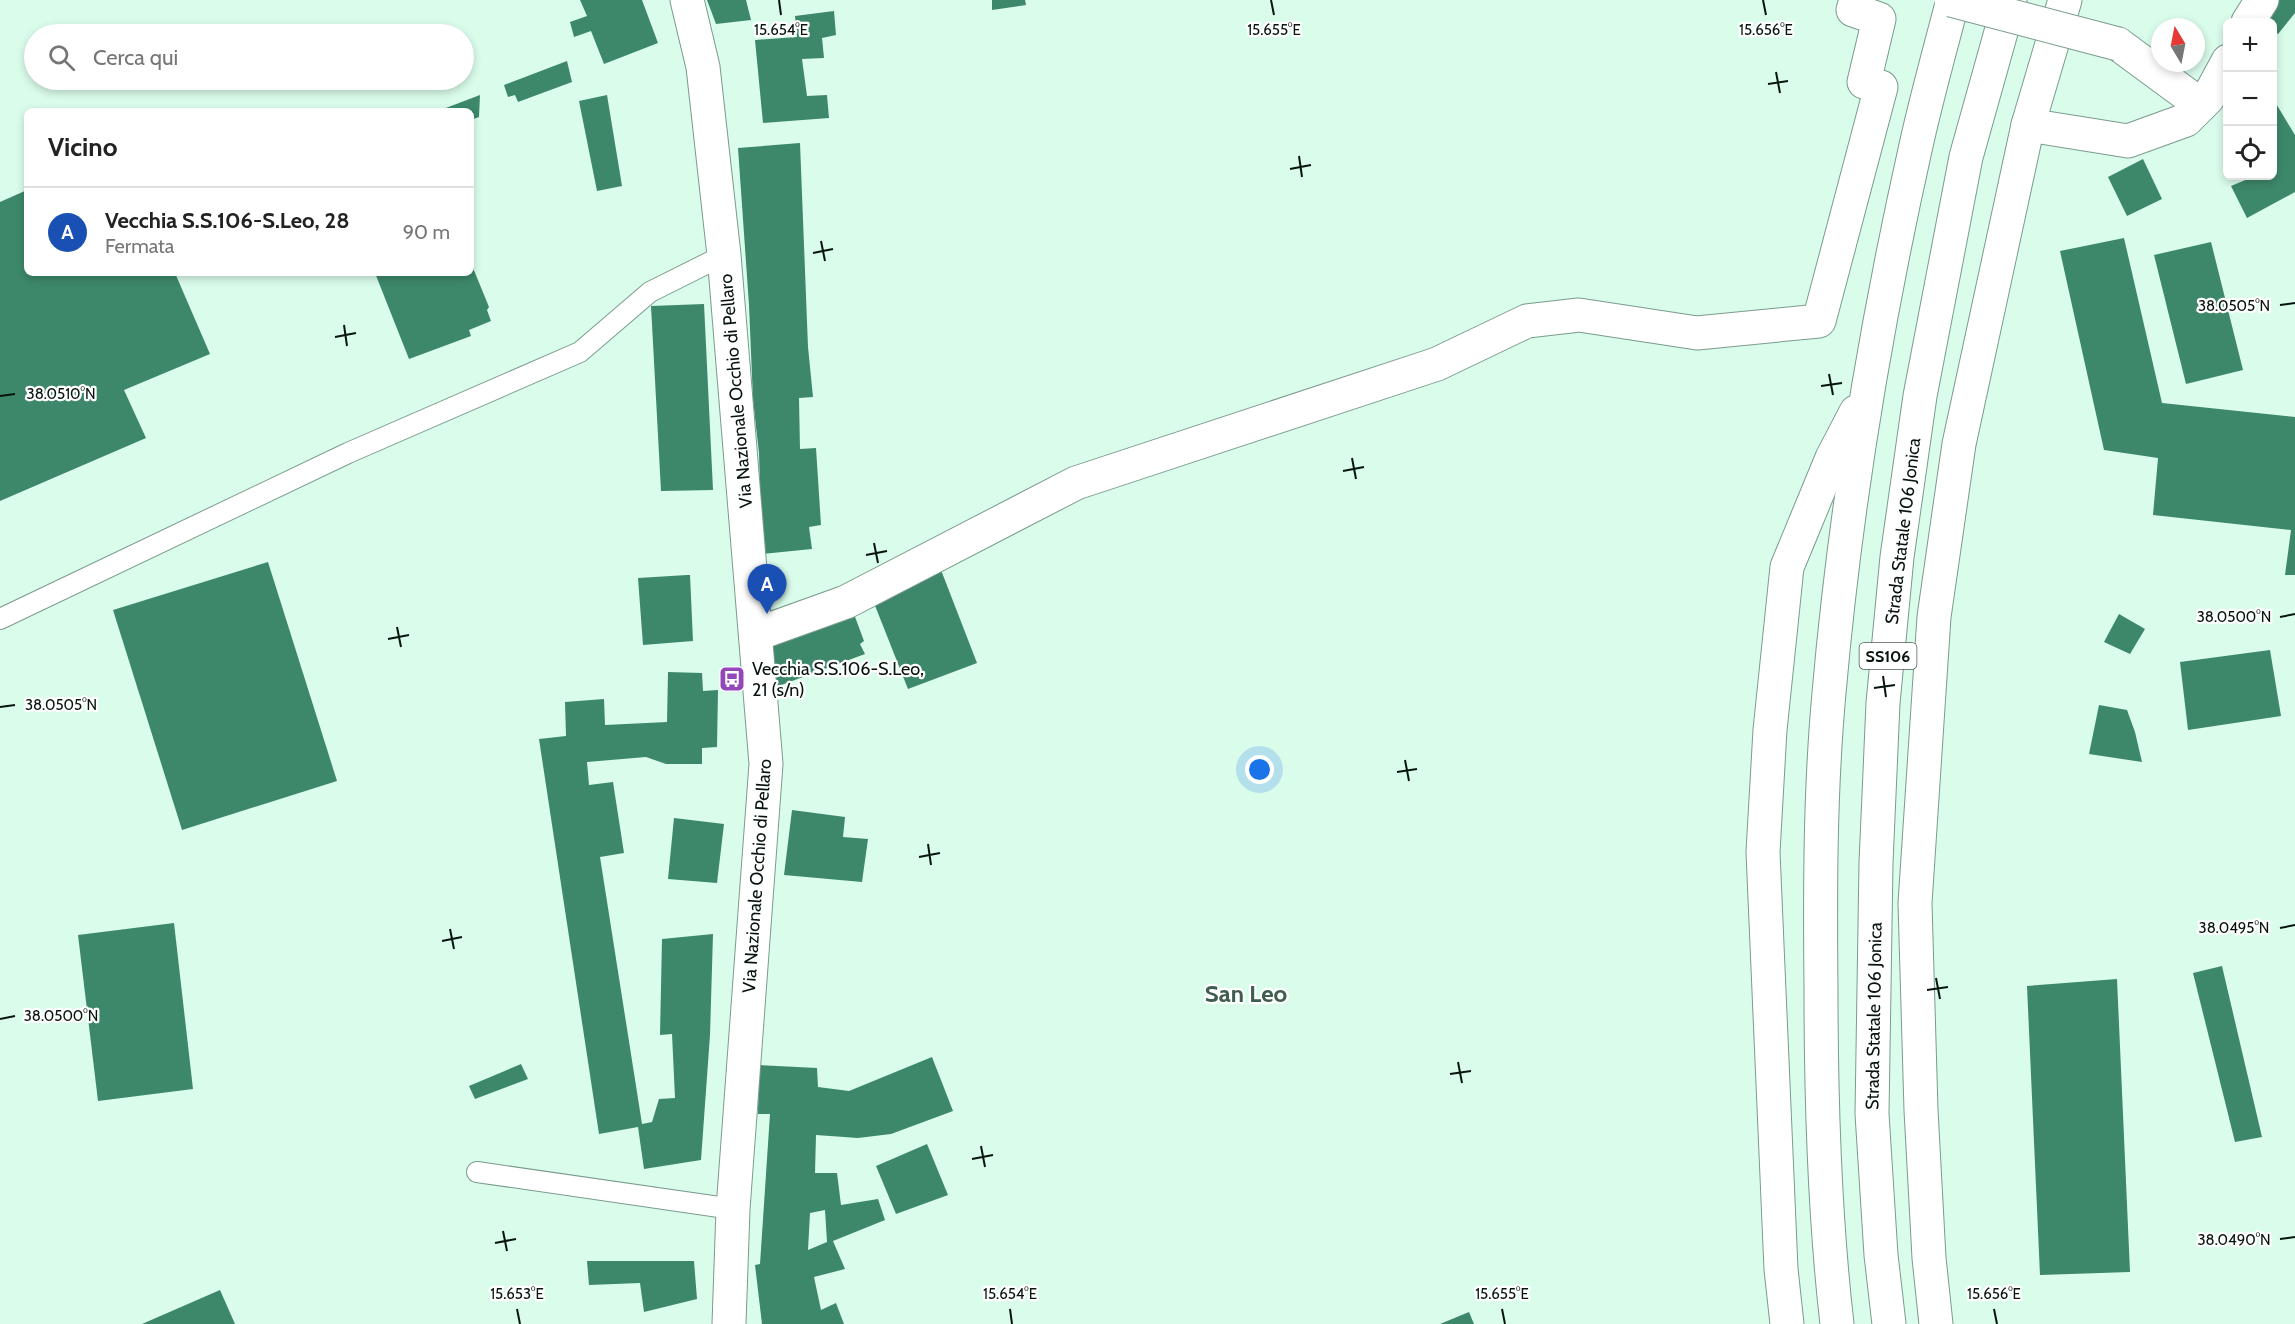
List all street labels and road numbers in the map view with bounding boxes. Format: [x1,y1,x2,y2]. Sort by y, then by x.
street label: Via Nazionale Occhio di Pellaro [715,273,757,509]
street label: Strada Statale 106 Jonica [1881,436,1925,626]
road number: SS106 [1860,643,1916,669]
street label: Via Nazionale Occhio di Pellaro [738,758,776,994]
street label: Strada Statale 106 Jonica [1861,922,1887,1110]

